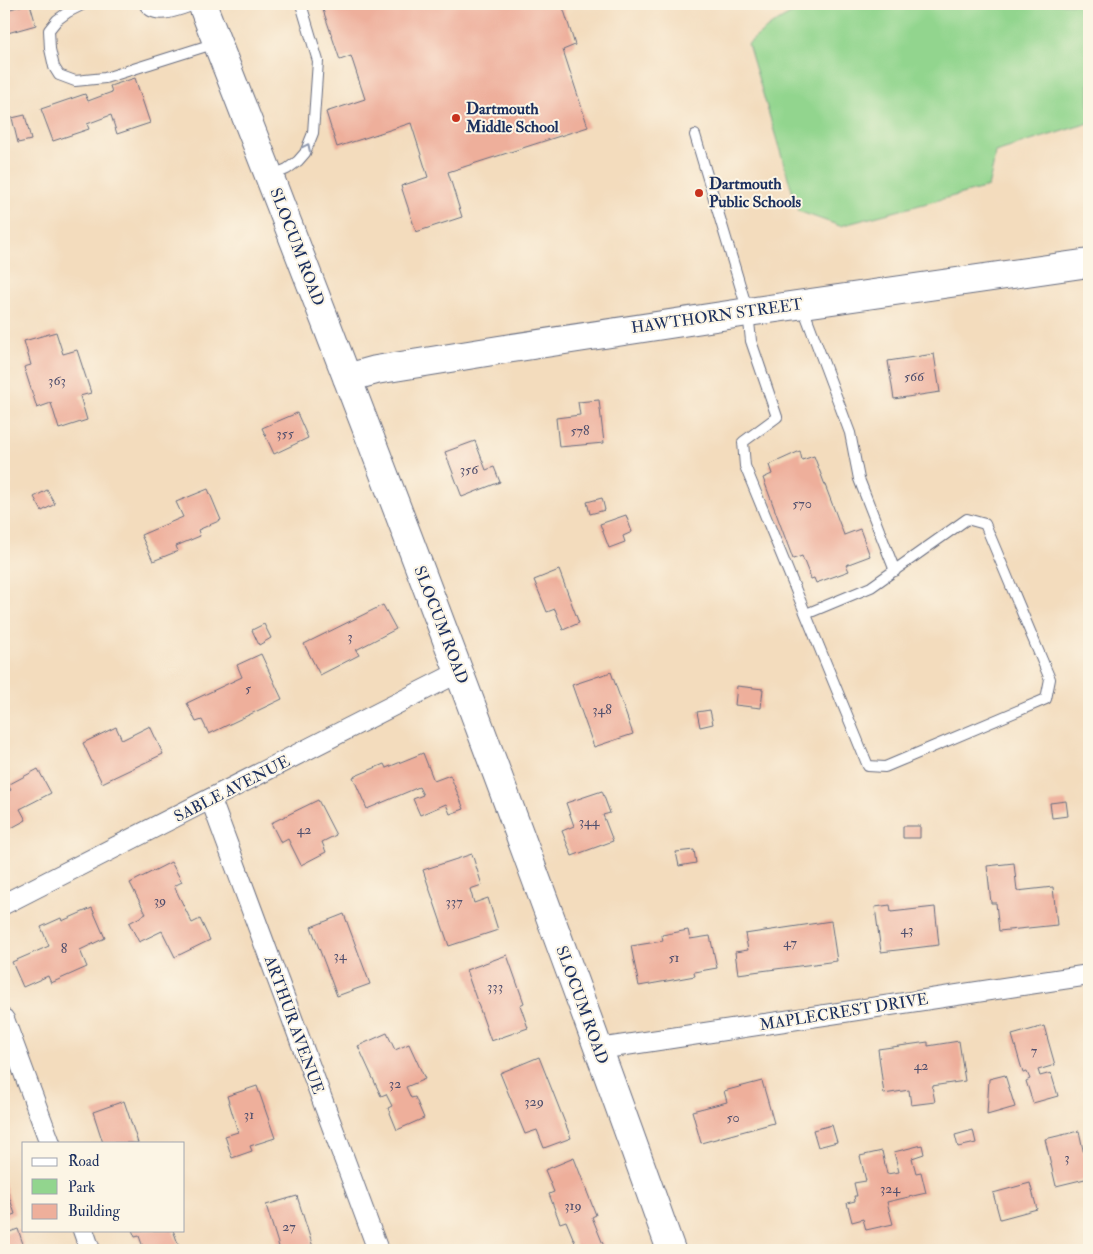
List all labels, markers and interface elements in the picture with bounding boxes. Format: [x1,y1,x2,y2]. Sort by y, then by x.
place label: Dartmouth Middle School [465,99,560,137]
marker: Dartmouth Middle School [450,112,462,124]
one-way arrow [301,143,311,152]
place label: Dartmouth Public Schools [709,174,802,212]
street label: SLOCUM ROAD [265,185,329,309]
marker: Dartmouth Public Schools [693,187,705,199]
street label: HAWTHORN STREET [630,294,804,338]
house number: 566 [904,368,925,385]
house number: 363 [48,372,66,389]
house number: 578 [570,422,590,439]
house number: 355 [276,425,295,442]
house number: 356 [460,461,479,478]
house number: 570 [792,495,812,512]
street label: SLOCUM ROAD [409,563,473,687]
house number: 3 [347,628,353,645]
house number: 5 [245,680,252,697]
house number: 348 [592,701,612,718]
street label: SABLE AVENUE [171,751,293,827]
house number: 344 [579,813,601,830]
house number: 42 [297,821,311,838]
house number: 39 [154,892,166,909]
house number: 337 [445,893,463,910]
house number: 43 [901,921,913,938]
house number: 47 [783,934,797,951]
house number: 8 [61,940,68,957]
street label: SLOCUM ROAD [551,943,613,1067]
house number: 34 [334,947,348,964]
house number: 51 [668,949,680,966]
street label: ARTHUR AVENUE [259,952,328,1097]
house number: 333 [487,978,503,995]
street label: MAPLECREST DRIVE [758,989,930,1035]
house number: 7 [1031,1042,1038,1059]
house number: 42 [914,1057,928,1074]
house number: 32 [389,1075,401,1092]
house number: 329 [524,1093,544,1110]
house number: 31 [244,1106,254,1123]
house number: 50 [726,1109,740,1126]
legend [22,1142,185,1232]
house number: 3 [1064,1149,1070,1166]
text: Road [68,1152,100,1171]
text: Park [68,1178,95,1197]
house number: 324 [880,1180,901,1197]
house number: 319 [564,1197,582,1214]
text: Building [68,1202,120,1221]
house number: 27 [282,1218,296,1235]

